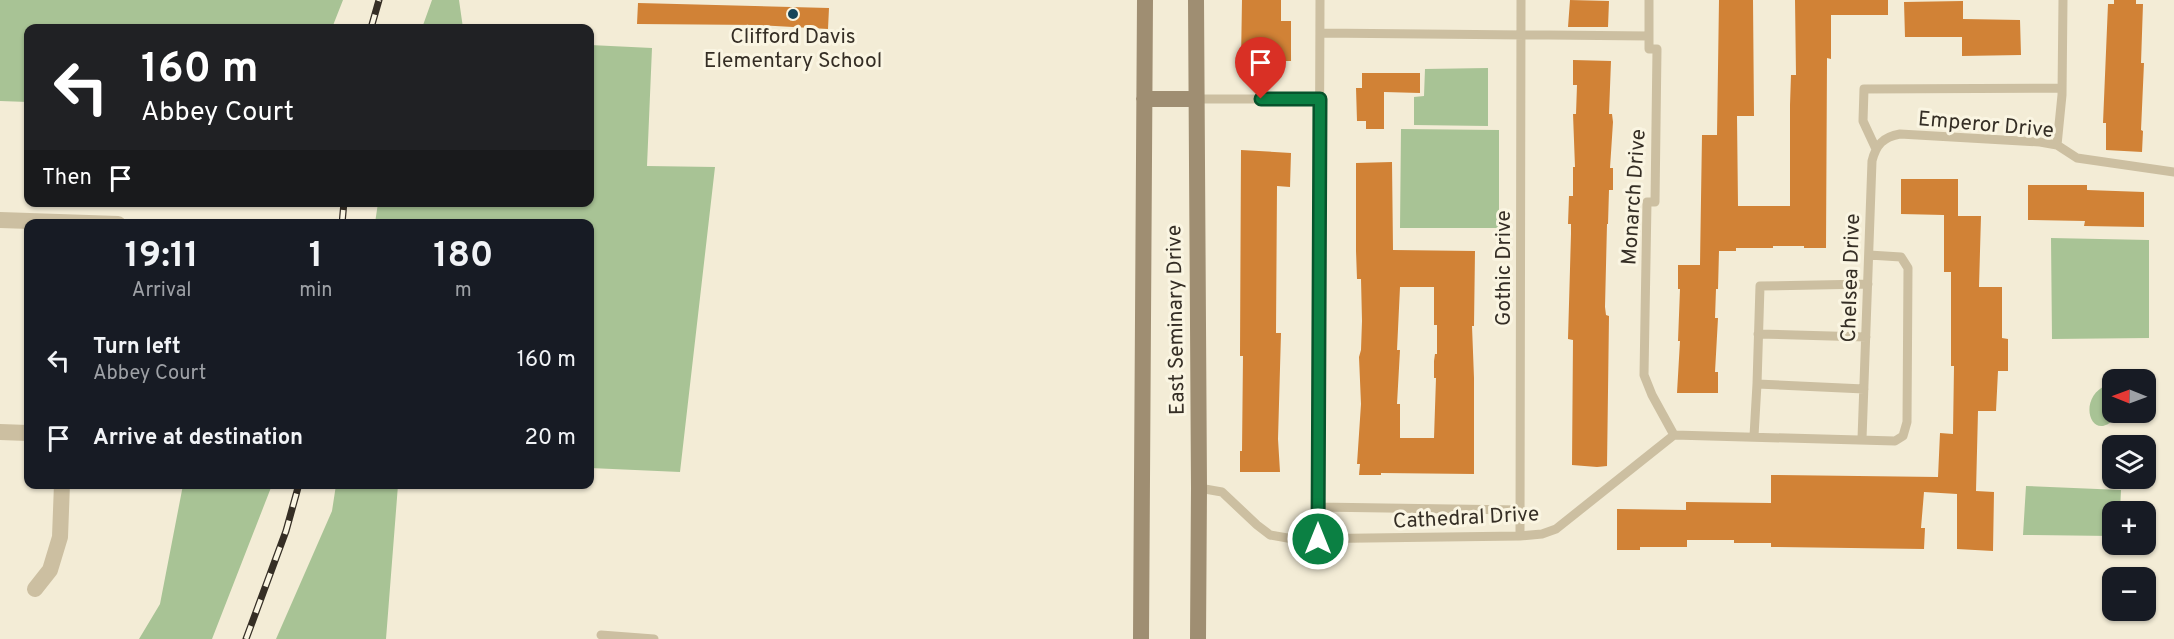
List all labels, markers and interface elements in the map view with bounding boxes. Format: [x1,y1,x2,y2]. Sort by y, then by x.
marker: Clifford Davis Elementary School [786,7,800,21]
place label: Clifford Davis Elementary School [704,24,882,75]
pin [1235,37,1286,99]
text: 160 m [141,44,259,97]
icon: arrive [1244,46,1277,79]
icon: left [42,48,120,126]
text: Abbey Court [141,96,294,130]
street label: Emperor Drive [1917,106,2055,145]
street label: Monarch Drive [1616,128,1653,266]
icon: arrive [104,162,137,195]
text: Then [42,165,92,192]
street label: Gothic Drive [1491,210,1518,326]
street label: Chelsea Drive [1836,213,1867,343]
street label: East Seminary Drive [1161,225,1192,415]
text: 19:11 [125,234,199,280]
text: 1 [309,234,323,280]
text: 180 [433,234,493,280]
text: Arrival [132,278,191,304]
text: min [299,278,333,304]
text: m [455,278,472,304]
text: Turn left [93,334,181,361]
icon: left [42,344,75,377]
text: 160 m [517,347,576,374]
text: Abbey Court [93,361,206,387]
north arrow [2102,369,2156,423]
map controls [2102,369,2156,621]
icon: arrive [42,422,75,455]
text: Arrive at destination [93,425,303,452]
text: 20 m [525,425,576,452]
button: layers [2102,435,2156,489]
street label: Cathedral Drive [1392,501,1540,536]
button: + [2102,501,2156,555]
position arrow [1286,507,1350,571]
button: − [2102,567,2156,621]

